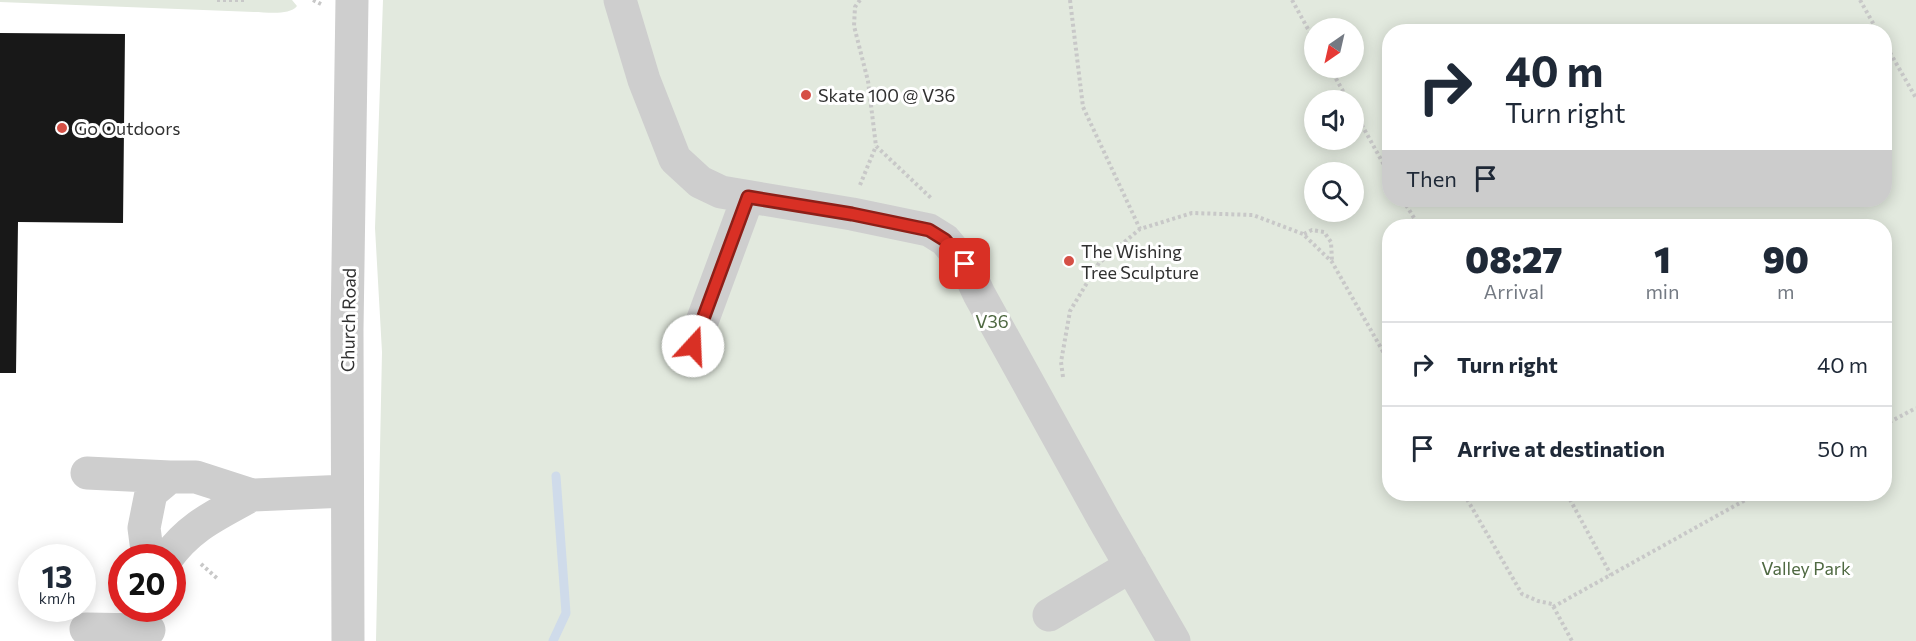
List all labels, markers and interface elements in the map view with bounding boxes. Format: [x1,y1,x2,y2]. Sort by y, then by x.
north arrow [1304,18,1364,78]
map controls [1304,18,1364,222]
text: 40 m [1505,44,1603,96]
icon: right [1406,48,1484,126]
place label: Skate 100 @ V36 [818,84,955,106]
marker: Skate 100 @ V36 [799,88,813,102]
button: sound [1304,90,1364,150]
text: Turn right [1505,96,1625,129]
place label: Go Outdoors [74,117,180,139]
marker: Go Outdoors [55,121,69,135]
button: search [1304,162,1364,222]
icon: arrive [1469,162,1502,195]
text: Then [1406,165,1457,192]
text: 08:27 [1465,236,1562,280]
text: 1 [1654,236,1671,280]
text: 90 [1762,236,1809,280]
pin [939,238,990,289]
place label: The Wishing Tree Sculpture [1081,240,1199,283]
icon: arrive [948,247,981,280]
marker: The Wishing Tree Sculpture [1062,254,1076,268]
street label: Church Road [336,268,360,372]
text: Arrival [1483,279,1544,303]
text: min [1645,279,1679,303]
text: m [1777,279,1794,303]
park label: V36 [975,310,1009,332]
position arrow [661,314,725,378]
icon: right [1406,348,1439,381]
text: Turn right [1457,351,1558,378]
text: 40 m [1817,351,1868,378]
icon: arrive [1406,432,1439,465]
text: Arrive at destination [1457,435,1665,462]
text: 50 m [1818,435,1868,462]
speed limit sign: 20 [108,544,186,622]
text: 13 [41,557,73,594]
park label: Valley Park [1761,557,1851,579]
text: km/h [39,589,75,607]

